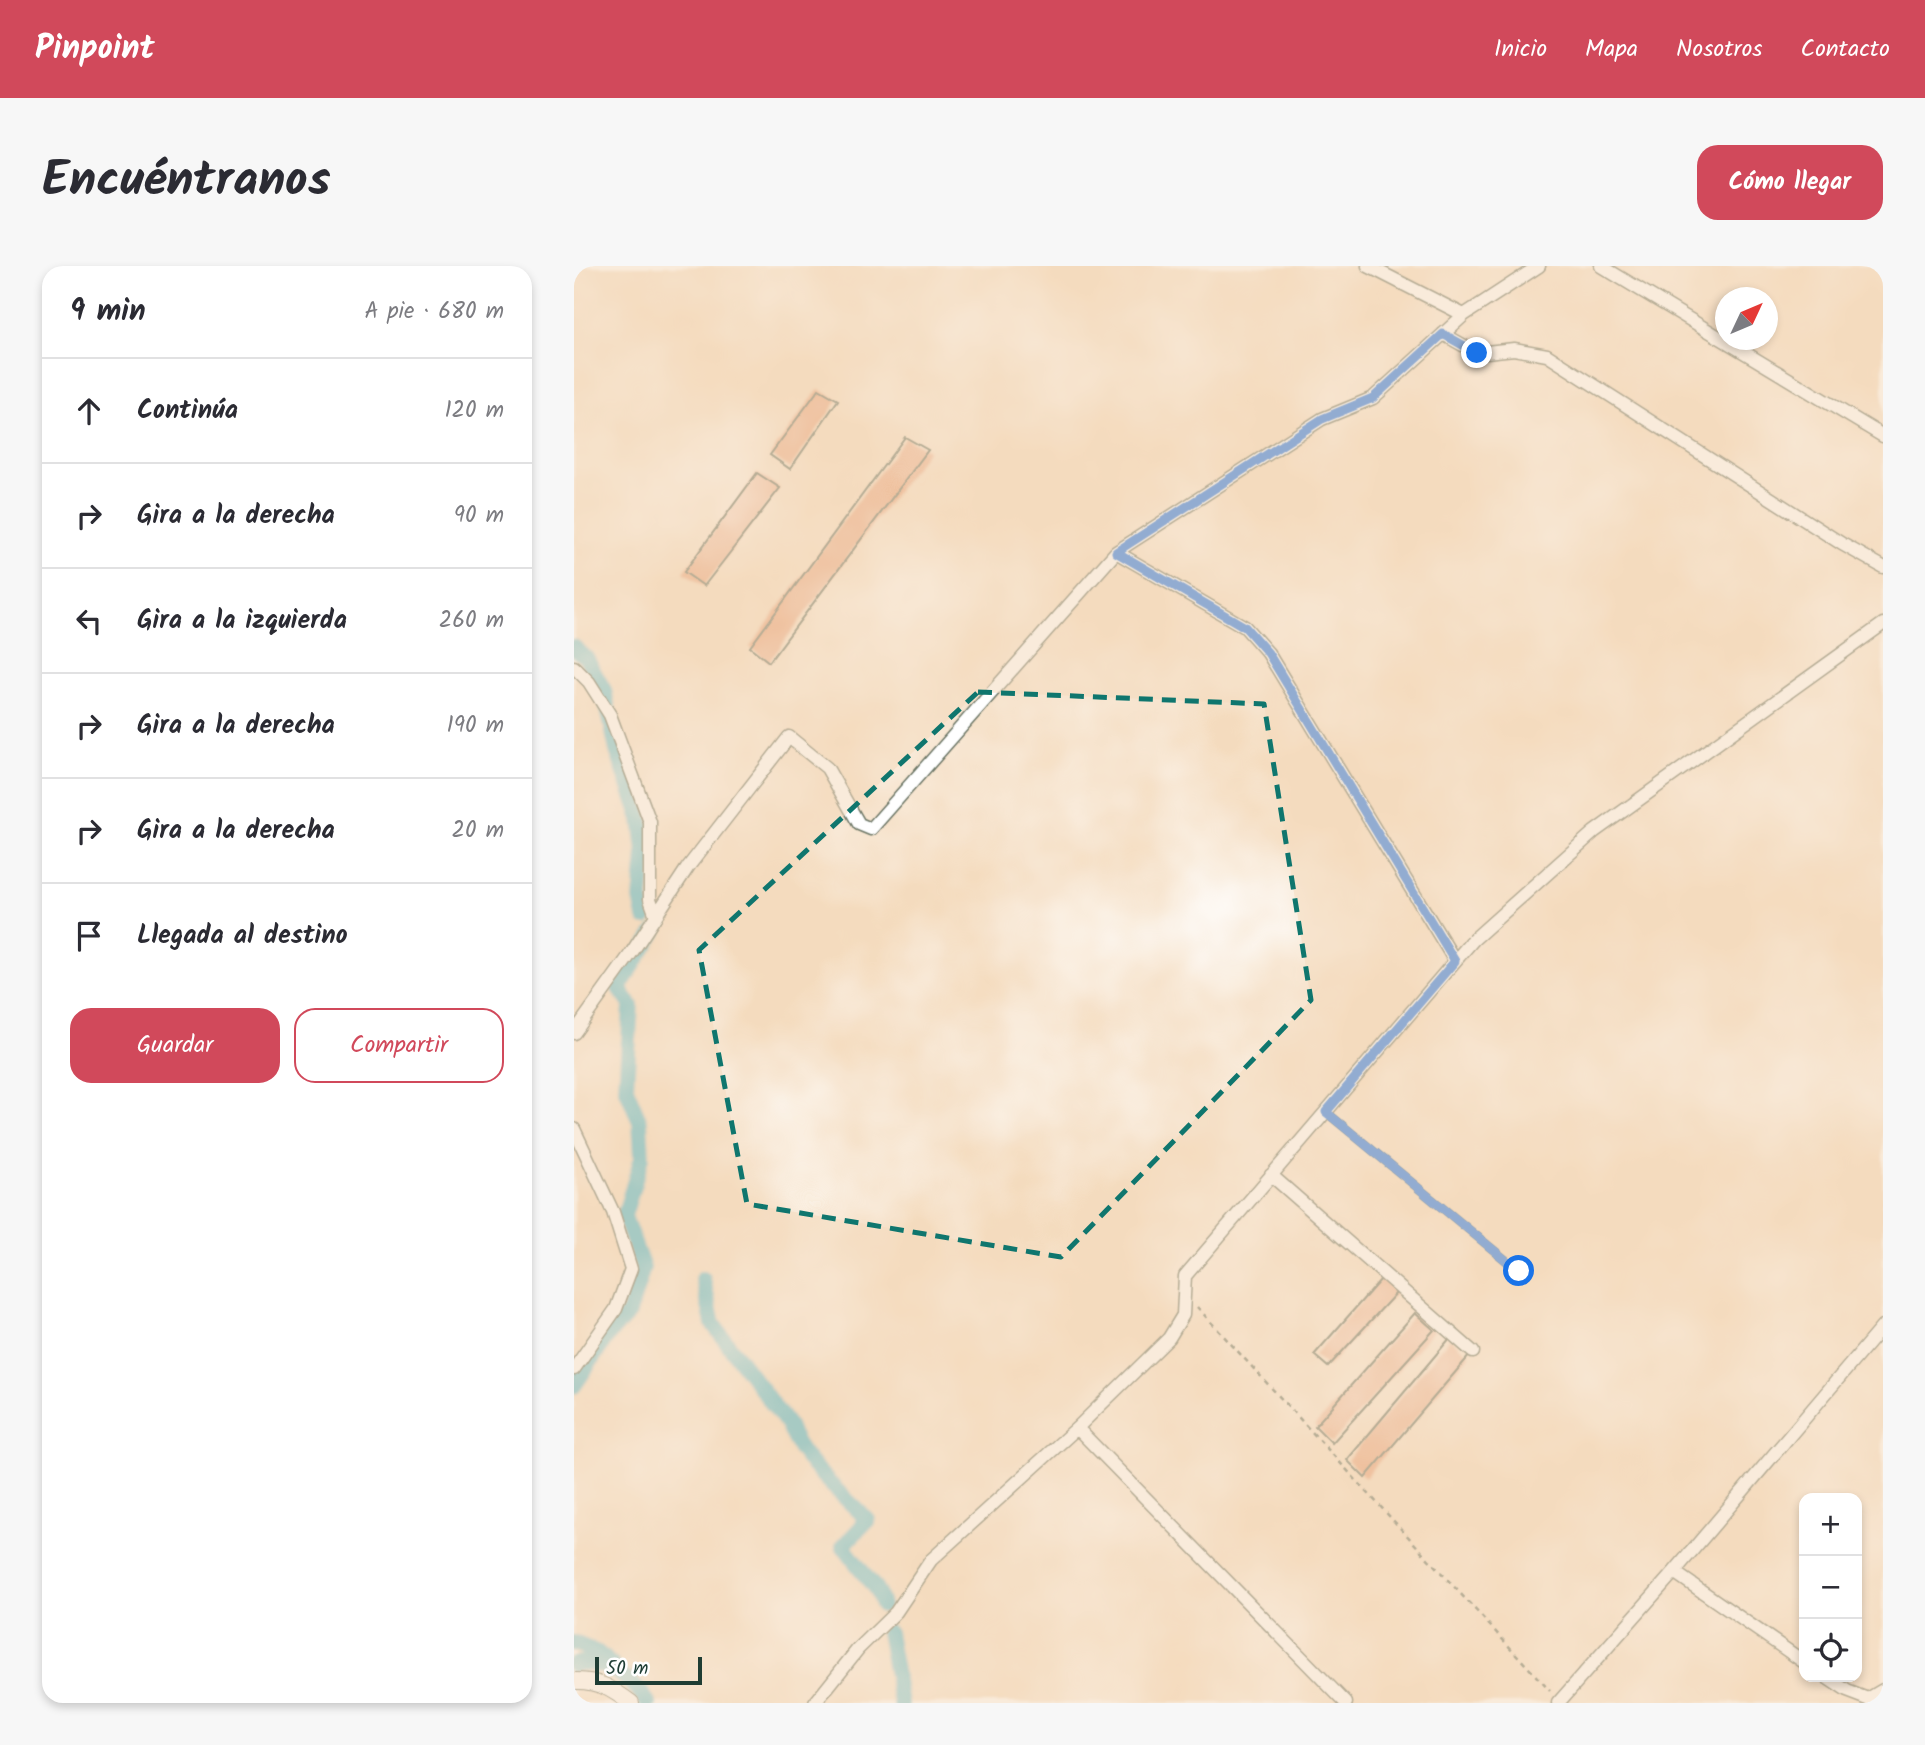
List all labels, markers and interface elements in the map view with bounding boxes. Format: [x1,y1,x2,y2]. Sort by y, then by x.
text: Pinpoint [35,23,155,76]
text: Inicio [1494,30,1547,69]
text: Mapa [1585,30,1638,69]
text: Nosotros [1676,30,1763,69]
text: Contacto [1801,30,1890,69]
text: Encuéntranos [42,143,331,221]
button: Cómo llegar [1697,145,1883,220]
north arrow [1715,287,1778,350]
text: 9 min [70,288,146,336]
text: A pie · 680 m [364,294,504,330]
route end [1461,337,1492,368]
text: Continúa [137,390,238,432]
icon: ahead [70,392,108,430]
text: 120 m [444,393,504,429]
text: Gira a la derecha [137,495,335,537]
icon: right [70,497,108,535]
text: 90 m [454,498,504,534]
text: Gira a la izquierda [137,600,347,642]
icon: left [70,602,108,640]
text: 260 m [439,603,504,639]
text: Gira a la derecha [137,705,335,747]
icon: right [70,707,108,745]
text: 190 m [447,708,504,744]
text: Gira a la derecha [137,810,335,852]
icon: right [70,812,108,850]
text: 20 m [452,813,504,849]
text: Llegada al destino [137,915,348,957]
icon: arrive [70,917,108,955]
button: Guardar [70,1008,280,1083]
button: Compartir [294,1008,504,1083]
route start [1503,1255,1534,1286]
map controls [1799,1493,1862,1682]
button: + [1799,1493,1862,1556]
button: − [1799,1556,1862,1619]
button: locate [1799,1619,1862,1682]
scale bar [595,1654,702,1686]
text: 50 m [606,1654,648,1684]

